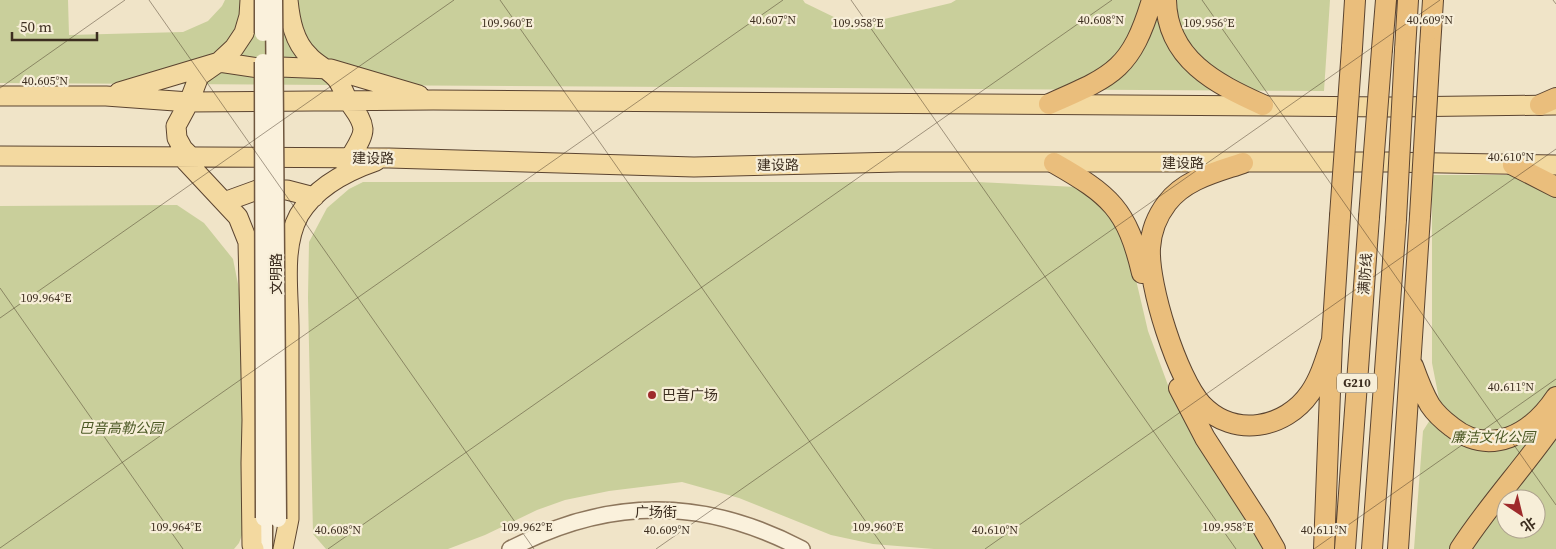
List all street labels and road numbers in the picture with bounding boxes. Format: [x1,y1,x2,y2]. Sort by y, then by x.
street label: 建设路 [352,148,394,168]
street label: 建设路 [1162,153,1204,173]
street label: 建设路 [757,155,799,175]
street label: 满防线 [1354,252,1376,296]
street label: 文明路 [266,253,286,295]
road number: G210 [1337,373,1377,392]
street label: 广场街 [635,502,677,522]

